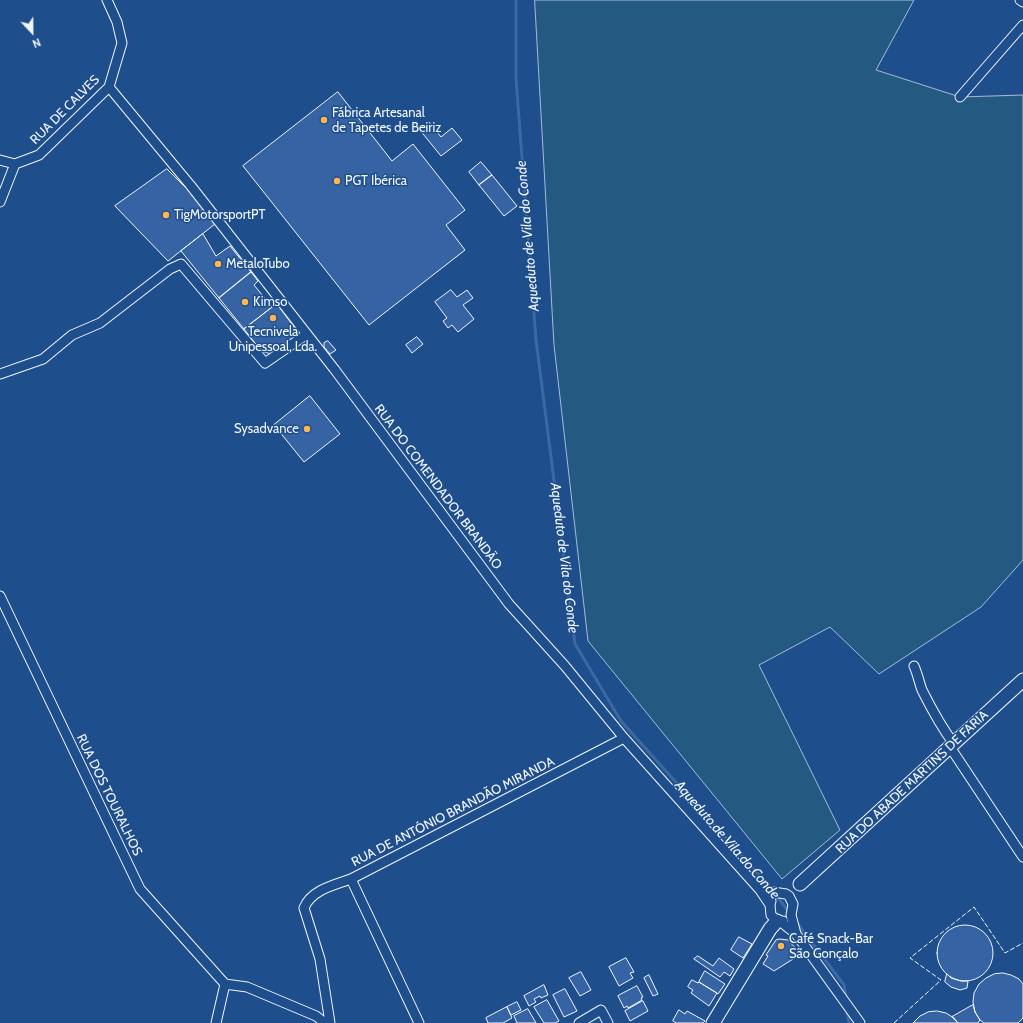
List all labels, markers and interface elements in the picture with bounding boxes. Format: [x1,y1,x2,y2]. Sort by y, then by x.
north arrow [12,12,52,52]
text: N [30,35,43,51]
street label: RUA DE CALVES [27,72,103,148]
place label: Fábrica Artesanal de Tapetes de Beiriz [332,105,441,136]
marker: Fábrica Artesanal de Tapetes de Beiriz [319,115,329,125]
water label: Aqueduto de Vila do Conde [513,160,543,312]
place label: PGT Ibérica [345,173,407,189]
marker: PGT Ibérica [332,176,342,186]
place label: TigMotorsportPT [174,207,265,223]
marker: TigMotorsportPT [161,210,171,220]
place label: MetaloTubo [226,256,290,272]
marker: MetaloTubo [213,259,223,269]
place label: Kimso [253,294,287,310]
marker: Kimso [240,297,250,307]
marker: Tecnivela Unipessoal, Lda. [268,313,278,323]
place label: Tecnivela Unipessoal, Lda. [229,324,317,355]
street label: RUA DO COMENDADOR BRANDÃO [371,401,505,573]
place label: Sysadvance [234,421,299,437]
marker: Sysadvance [302,424,312,434]
water label: Aqueduto de Vila do Conde [546,482,582,634]
street label: RUA DO ABADE MARTINS DE FARIA [833,707,991,857]
street label: RUA DOS TOURALHOS [73,732,145,858]
street label: RUA DE ANTÓNIO BRANDÃO MIRANDA [349,754,557,870]
water label: Aqueduto de Vila do Conde [671,777,783,903]
place label: Café Snack-Bar São Gonçalo [789,931,873,962]
marker: Café Snack-Bar São Gonçalo [776,941,786,951]

